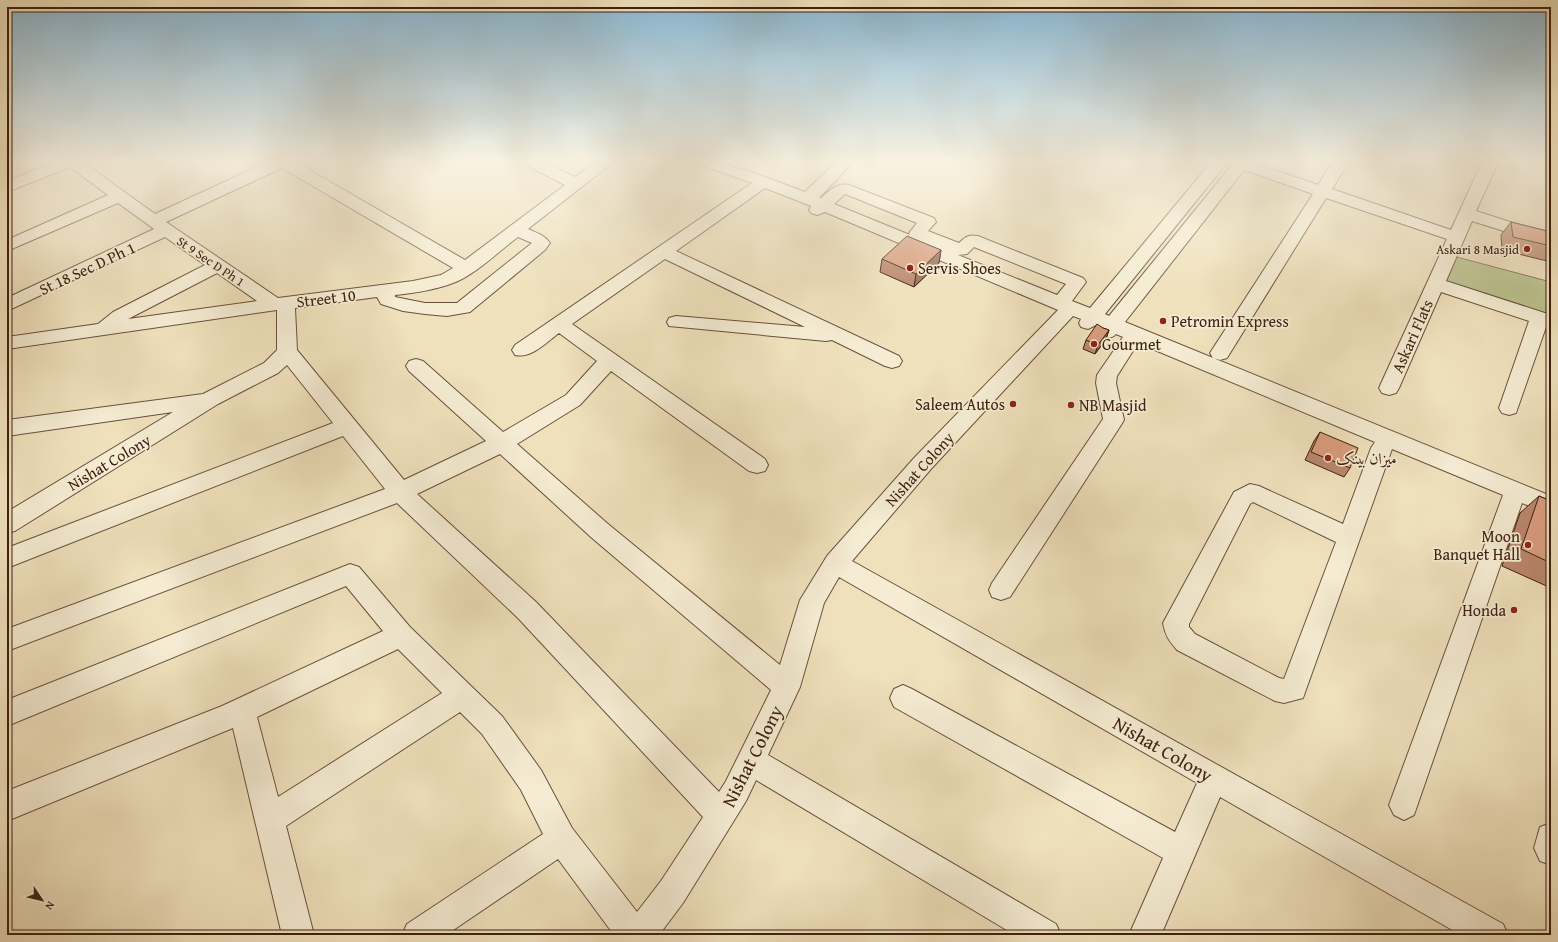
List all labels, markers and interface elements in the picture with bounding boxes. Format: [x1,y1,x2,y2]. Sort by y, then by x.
street label: St 9 Sec D Ph 1 [173,232,248,291]
street label: St 18 Sec D Ph 1 [35,235,139,301]
place label: Askari 8 Masjid [1436,240,1519,259]
marker: Askari 8 Masjid [1522,244,1532,254]
place label: Servis Shoes [918,256,1001,280]
marker: Servis Shoes [905,263,915,273]
street label: Street 10 [295,282,357,314]
street label: Askari Flats [1385,295,1439,377]
place label: Petromin Express [1171,309,1289,333]
marker: Petromin Express [1158,316,1168,326]
place label: Gourmet [1102,332,1161,356]
marker: Gourmet [1089,339,1099,349]
place label: Saleem Autos [915,392,1005,416]
place label: NB Masjid [1079,393,1147,417]
marker: Saleem Autos [1008,399,1018,409]
marker: NB Masjid [1066,400,1076,410]
street label: Nishat Colony [879,426,959,512]
street label: Nishat Colony [63,428,155,496]
place label: میزان بینک [1336,446,1397,470]
marker: میزان بینک [1323,453,1333,463]
place label: Moon Banquet Hall [1433,524,1521,566]
marker: Moon Banquet Hall [1523,540,1533,550]
place label: Honda [1462,598,1506,622]
marker: Honda [1509,605,1519,615]
street label: Nishat Colony [714,700,790,812]
street label: Nishat Colony [1108,709,1219,789]
north arrow [22,880,62,920]
text: N [41,898,59,914]

